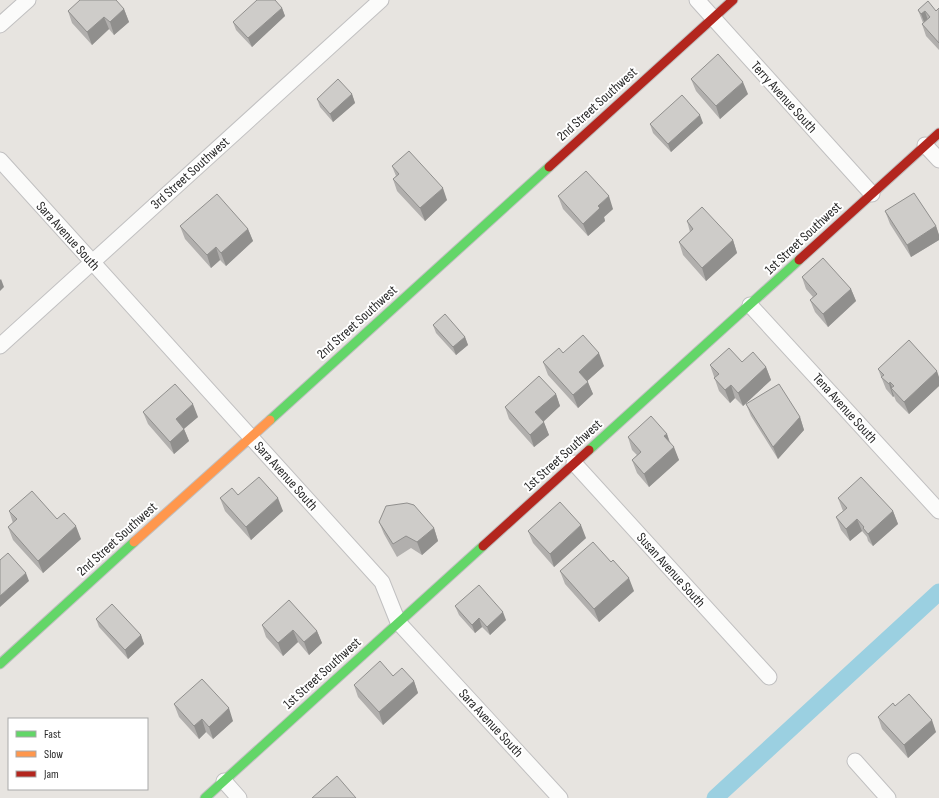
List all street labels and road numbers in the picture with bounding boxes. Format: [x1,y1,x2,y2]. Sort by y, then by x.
street label: Terry Avenue South [747,58,821,136]
street label: 2nd Street Southwest [553,63,641,145]
street label: 3rd Street Southwest [147,133,233,213]
street label: Sara Avenue South [33,198,103,274]
street label: 1st Street Southwest [761,198,845,278]
street label: 2nd Street Southwest [313,281,401,363]
street label: Tena Avenue South [809,369,881,447]
street label: 1st Street Southwest [521,416,605,494]
street label: Sara Avenue South [251,438,321,514]
street label: 2nd Street Southwest [73,498,161,580]
street label: Susan Avenue South [633,529,709,611]
street label: 1st Street Southwest [280,634,364,712]
street label: Sara Avenue South [455,685,527,761]

